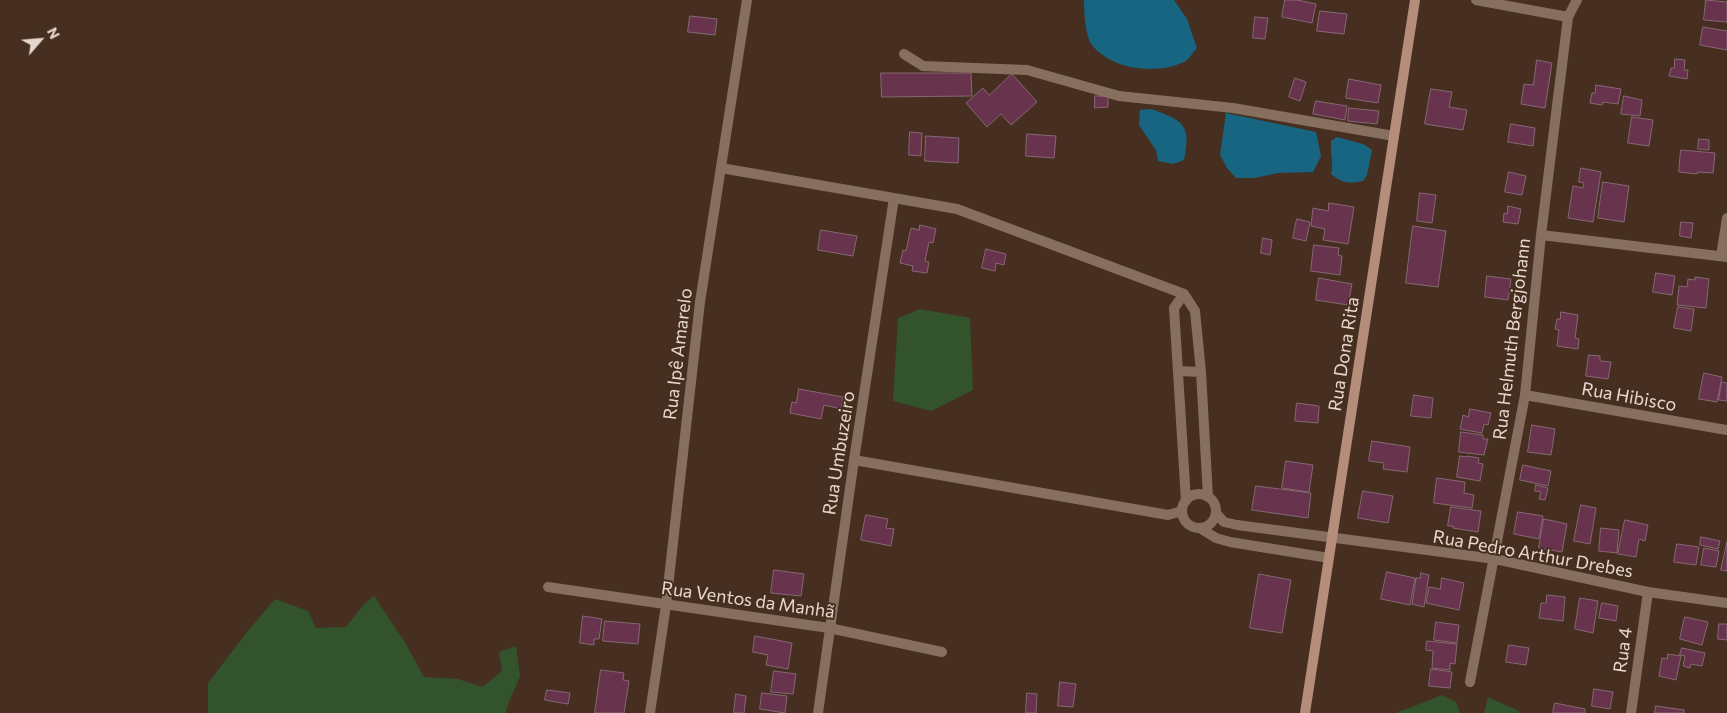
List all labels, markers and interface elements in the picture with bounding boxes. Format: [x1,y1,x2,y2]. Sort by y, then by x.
north arrow [15,15,65,65]
text: N [44,24,64,41]
street label: Rua Helmuth Bergjohann [1489,237,1535,441]
street label: Rua Ipê Amarelo [659,287,697,421]
street label: Rua Dona Rita [1324,295,1364,413]
street label: Rua Hibisco [1580,378,1678,416]
street label: Rua Umbuzeiro [819,390,859,516]
street label: Rua Pedro Arthur Drebes [1431,526,1635,582]
street label: Rua Ventos da Manhã [660,577,836,623]
street label: Rua 4 [1609,626,1637,674]

